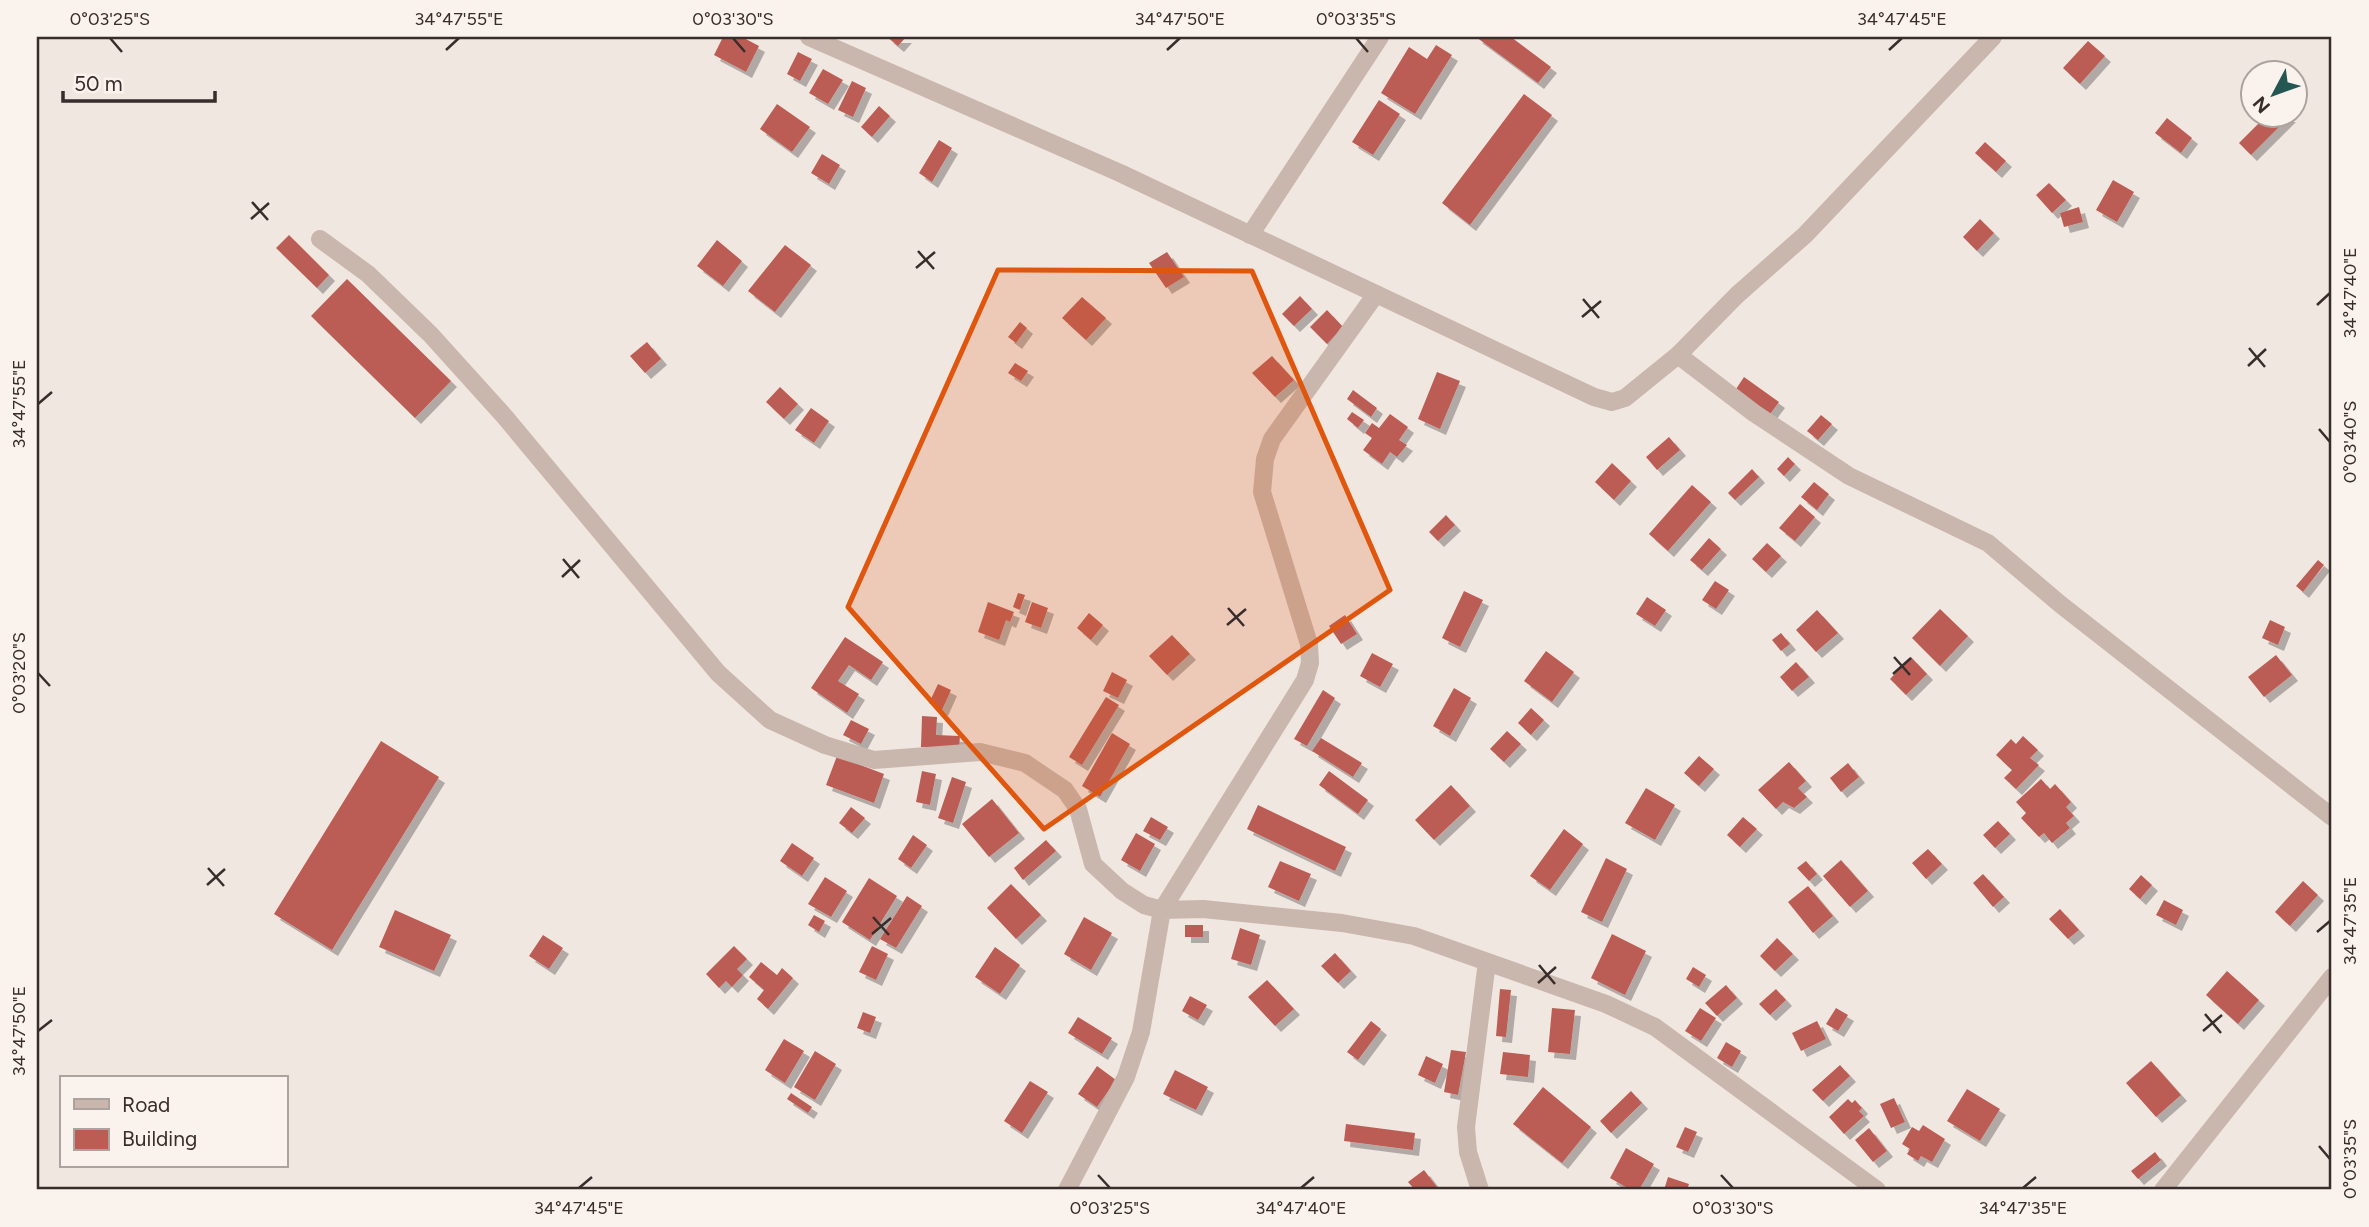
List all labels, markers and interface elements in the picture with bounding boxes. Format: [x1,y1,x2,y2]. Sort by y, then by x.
text: 0°03'25"S [70,8,150,30]
text: 34°47'55"E [414,8,504,30]
text: 0°03'30"S [692,8,774,30]
text: 34°47'50"E [1135,8,1225,30]
text: 0°03'35"S [1316,8,1396,30]
text: 34°47'45"E [1857,8,1947,30]
scale bar [63,60,215,104]
north arrow [2240,60,2310,130]
text: 50 m [74,71,123,96]
text: N [2248,92,2275,118]
text: 34°47'40"E [2339,247,2361,339]
text: 34°47'55"E [8,359,30,449]
text: 0°03'40"S [2339,401,2361,483]
text: 0°03'20"S [8,632,30,714]
text: 34°47'35"E [2339,877,2361,965]
text: 34°47'50"E [8,986,30,1076]
legend [60,1076,287,1168]
text: Road [122,1092,170,1117]
text: 0°03'35"S [2339,1119,2361,1199]
text: Building [122,1126,197,1151]
text: 34°47'45"E [534,1197,624,1219]
text: 0°03'25"S [1070,1197,1150,1219]
text: 34°47'40"E [1255,1197,1347,1219]
text: 0°03'30"S [1692,1197,1774,1219]
text: 34°47'35"E [1979,1197,2067,1219]

